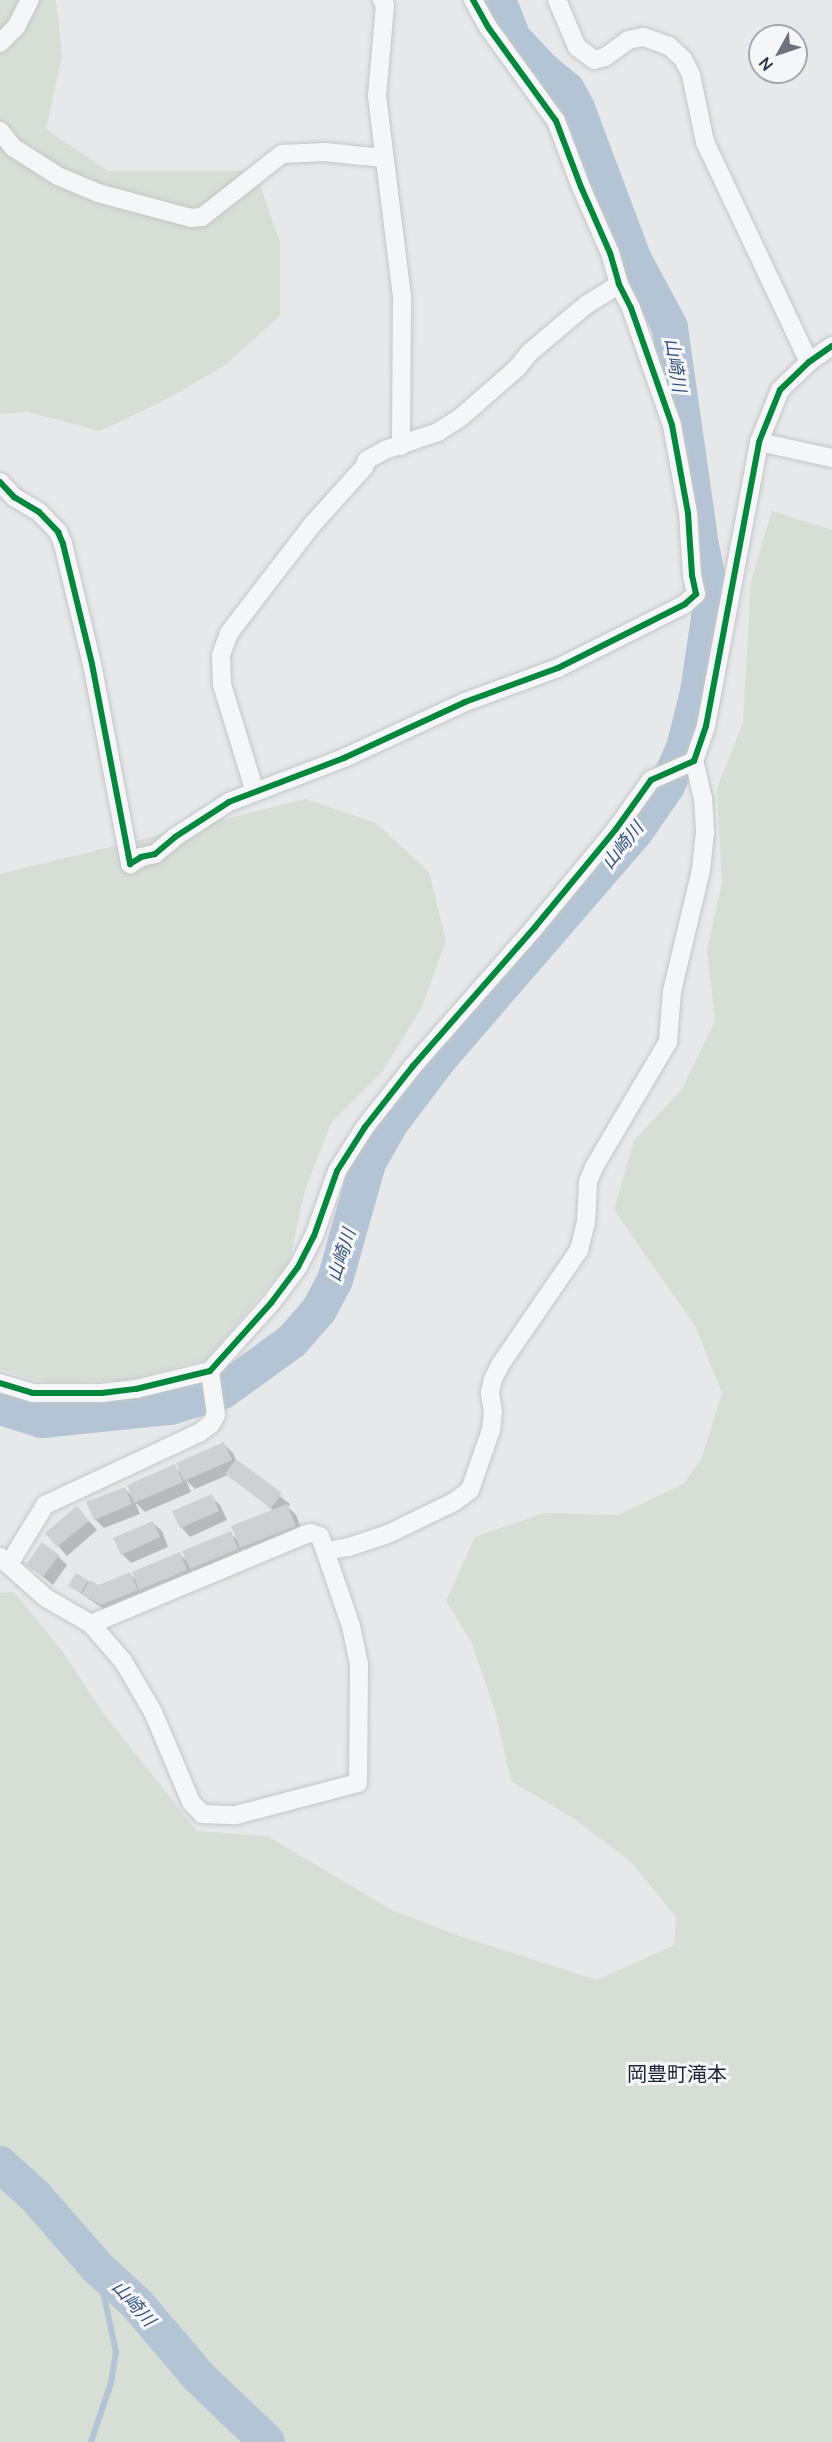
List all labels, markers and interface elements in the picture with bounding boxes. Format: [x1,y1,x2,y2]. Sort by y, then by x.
north arrow [748,24,808,84]
text: N [754,53,778,76]
water label: 山崎川 [661,337,691,393]
water label: 山崎川 [597,817,647,873]
water label: 山崎川 [322,1226,360,1284]
district label: 岡豊町滝本 [627,2061,727,2085]
water label: 山崎川 [108,2276,160,2330]

